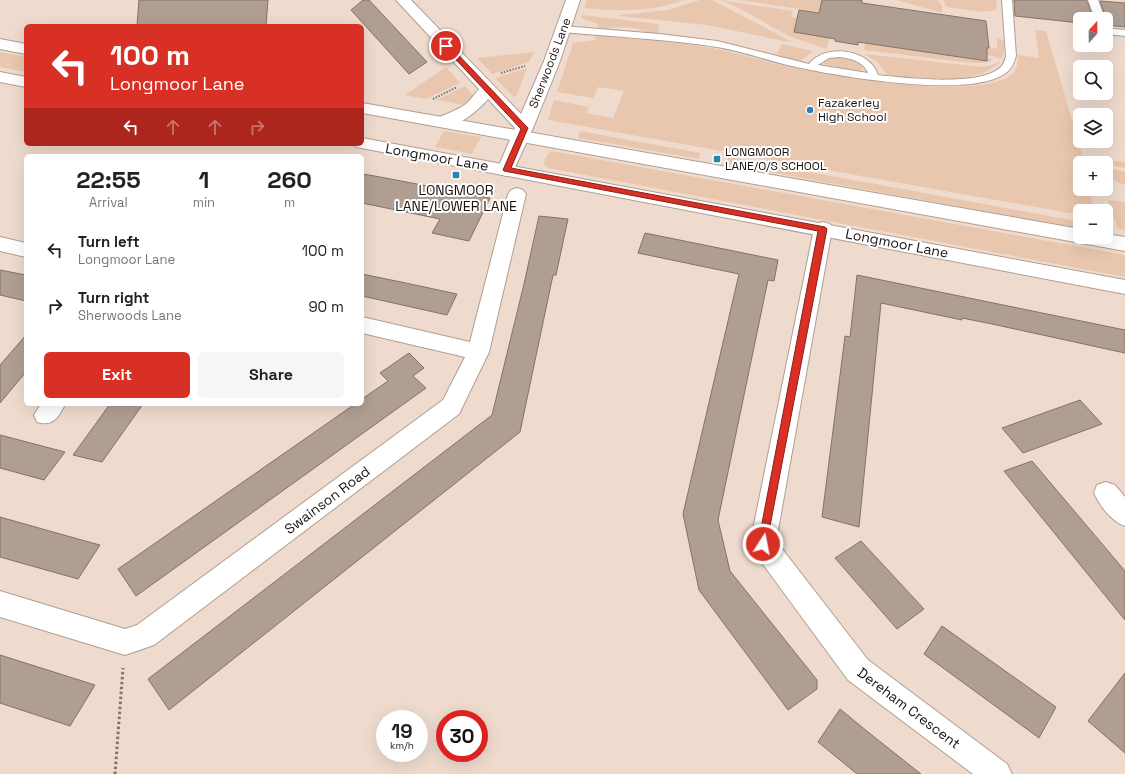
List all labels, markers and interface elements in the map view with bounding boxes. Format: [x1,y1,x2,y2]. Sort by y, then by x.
north arrow [1073,12,1113,52]
map controls [1073,12,1113,244]
street label: Sherwoods Lane [525,15,575,111]
pin [429,29,463,63]
icon: arrive [435,35,457,57]
text: 100 m [110,37,190,73]
icon: left [44,40,96,92]
button: search [1073,60,1113,100]
text: Longmoor Lane [110,72,245,95]
place label: Fazakerley High School [818,95,887,125]
marker: Fazakerley High School [805,105,815,115]
button: layers [1073,108,1113,148]
icon: left [120,116,142,138]
icon: ahead [162,116,184,138]
icon: ahead [204,116,226,138]
icon: right [246,116,268,138]
street label: Longmoor Lane [384,139,490,175]
place label: LONGMOOR LANE/O/S SCHOOL [725,144,827,174]
marker: LONGMOOR LANE/O/S SCHOOL [712,154,722,164]
button: + [1073,156,1113,196]
text: 22:55 [76,164,141,195]
text: 1 [198,164,209,195]
text: 260 [267,164,312,195]
marker: LONGMOOR LANE/LOWER LANE [451,170,461,180]
place label: LONGMOOR LANE/LOWER LANE [395,181,517,215]
text: Arrival [89,194,128,211]
text: min [193,194,215,211]
text: m [284,194,295,211]
button: − [1073,204,1113,244]
street label: Longmoor Lane [844,224,950,262]
text: Turn left [78,232,140,251]
icon: left [44,239,66,261]
text: 100 m [302,241,344,260]
text: Longmoor Lane [78,251,175,268]
text: Turn right [78,288,149,307]
icon: right [44,295,66,317]
text: 90 m [308,297,344,316]
text: Sherwoods Lane [78,307,182,324]
button: Exit [44,352,190,398]
button: Share [198,352,344,398]
street label: Swainson Road [281,462,373,538]
position arrow [742,523,784,565]
street label: Dereham Crescent [854,663,964,753]
speed limit sign: 30 [436,710,488,762]
text: 19 [391,718,413,744]
text: km/h [390,739,414,752]

